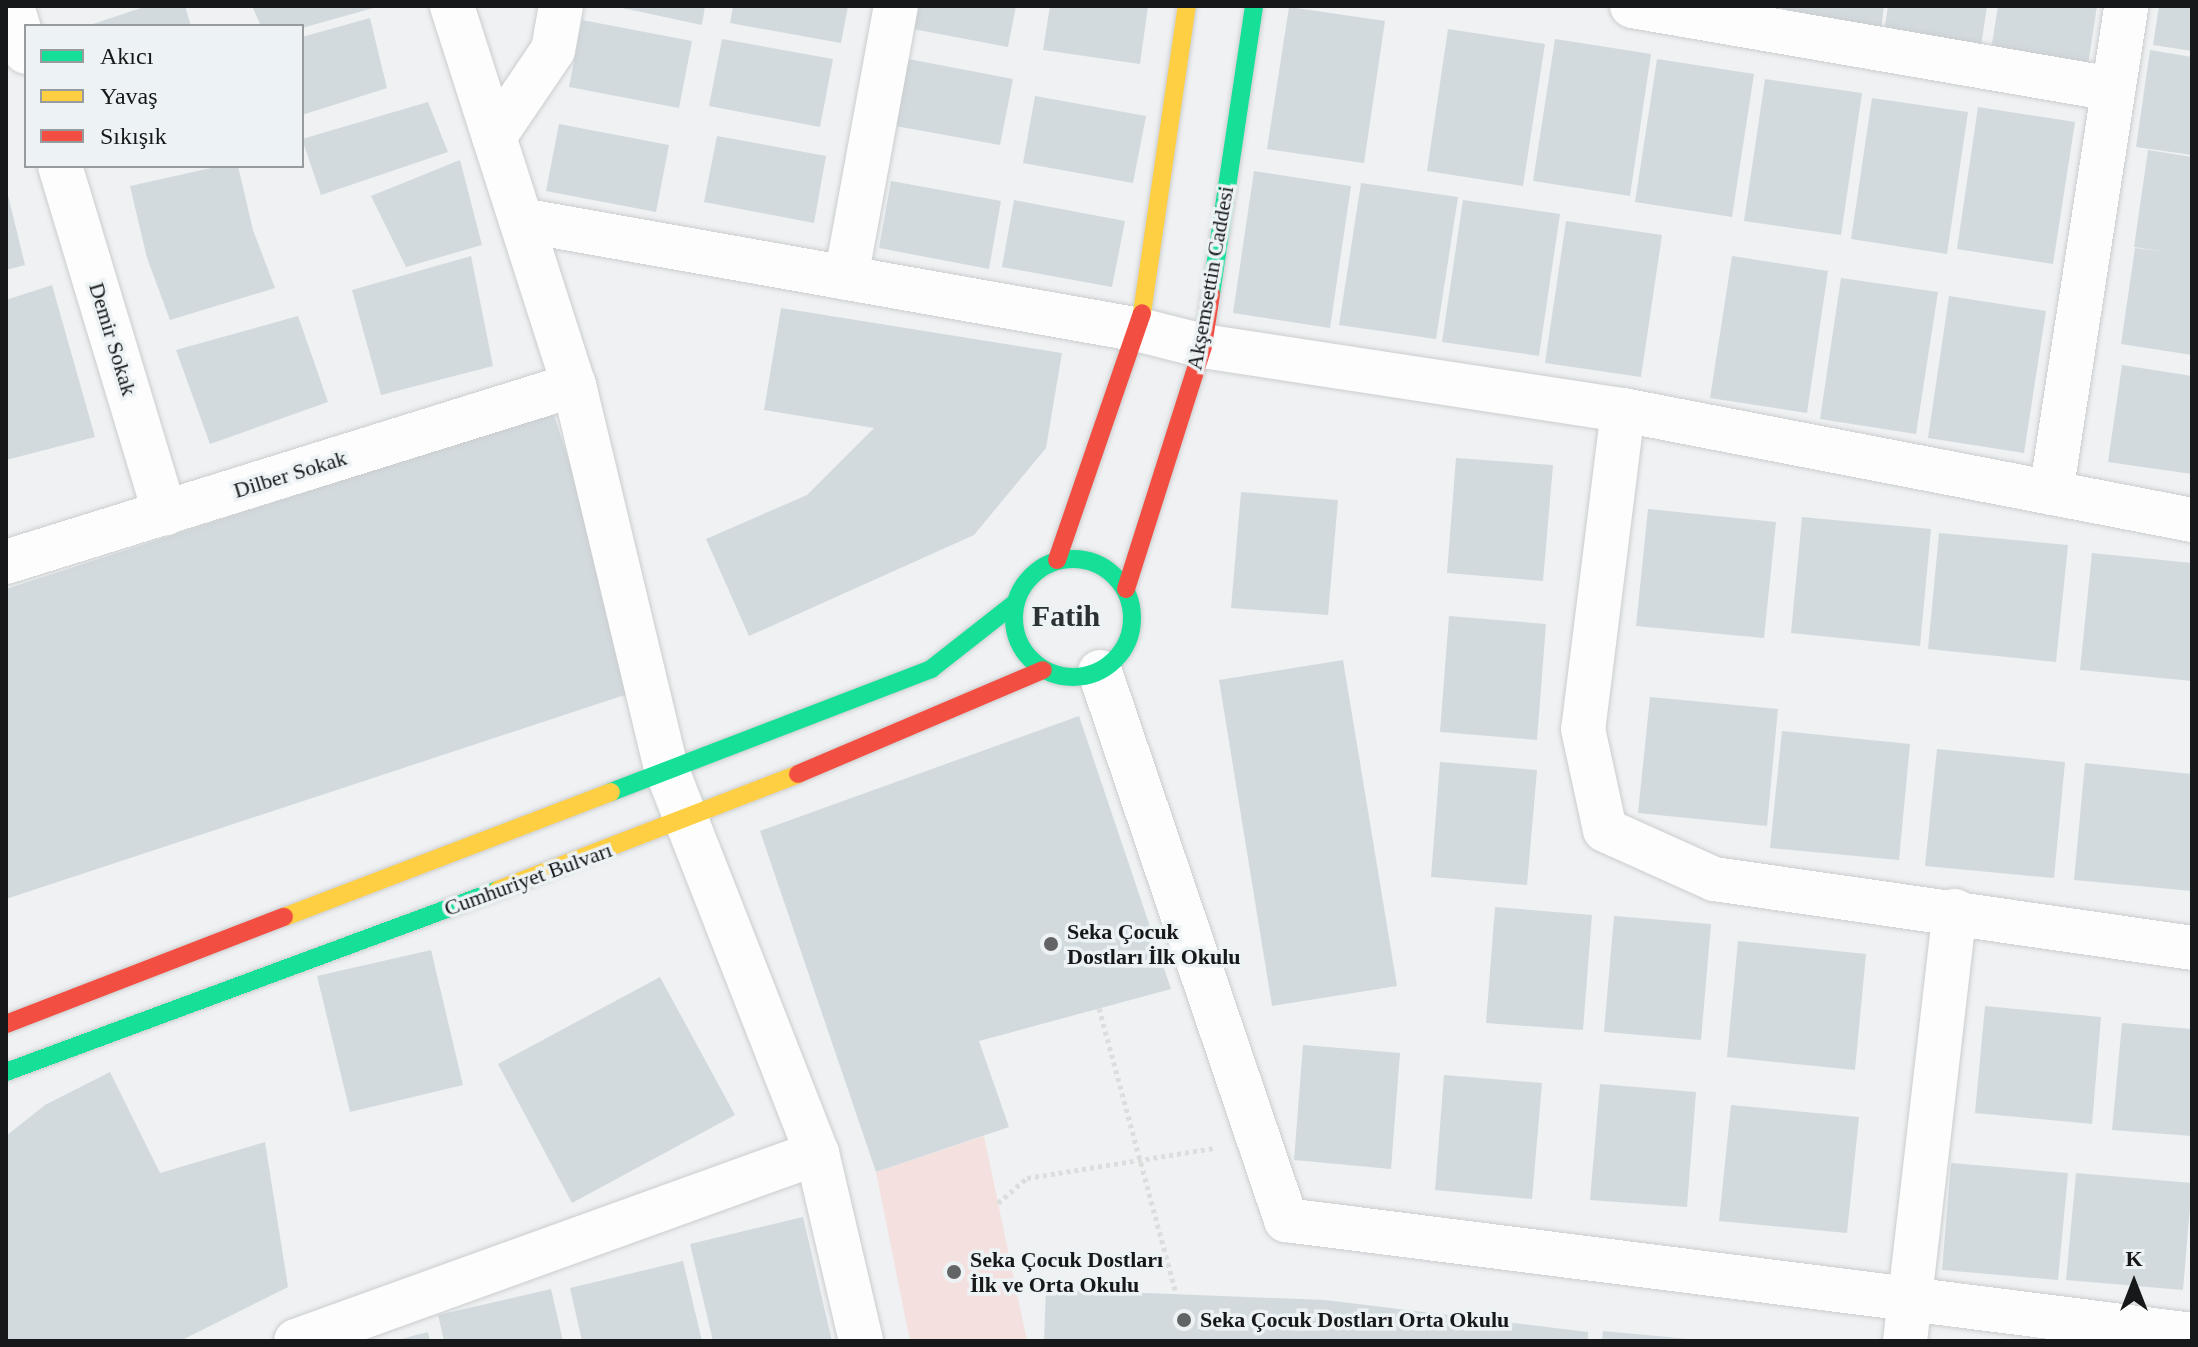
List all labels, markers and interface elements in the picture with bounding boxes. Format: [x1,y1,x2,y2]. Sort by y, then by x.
legend [24,24,304,168]
text: Akıcı [100,43,153,69]
text: Yavaş [100,83,158,109]
text: Sıkışık [100,123,167,149]
street label: Akşemsettin Caddesi [1181,184,1239,372]
street label: Demir Sokak [83,279,143,399]
street label: Dilber Sokak [230,444,350,504]
district label: Fatih [1032,598,1100,634]
street label: Cumhuriyet Bulvarı [441,836,615,922]
place label: Seka Çocuk Dostları İlk Okulu [1067,918,1241,970]
marker: Seka Çocuk Dostları İlk Okulu [1042,935,1060,953]
north arrow [2094,1243,2174,1323]
place label: Seka Çocuk Dostları İlk ve Orta Okulu [970,1246,1163,1298]
text: K [2125,1246,2143,1271]
marker: Seka Çocuk Dostları İlk ve Orta Okulu [945,1263,963,1281]
place label: Seka Çocuk Dostları Orta Okulu [1200,1307,1509,1333]
marker: Seka Çocuk Dostları Orta Okulu [1175,1311,1193,1329]

